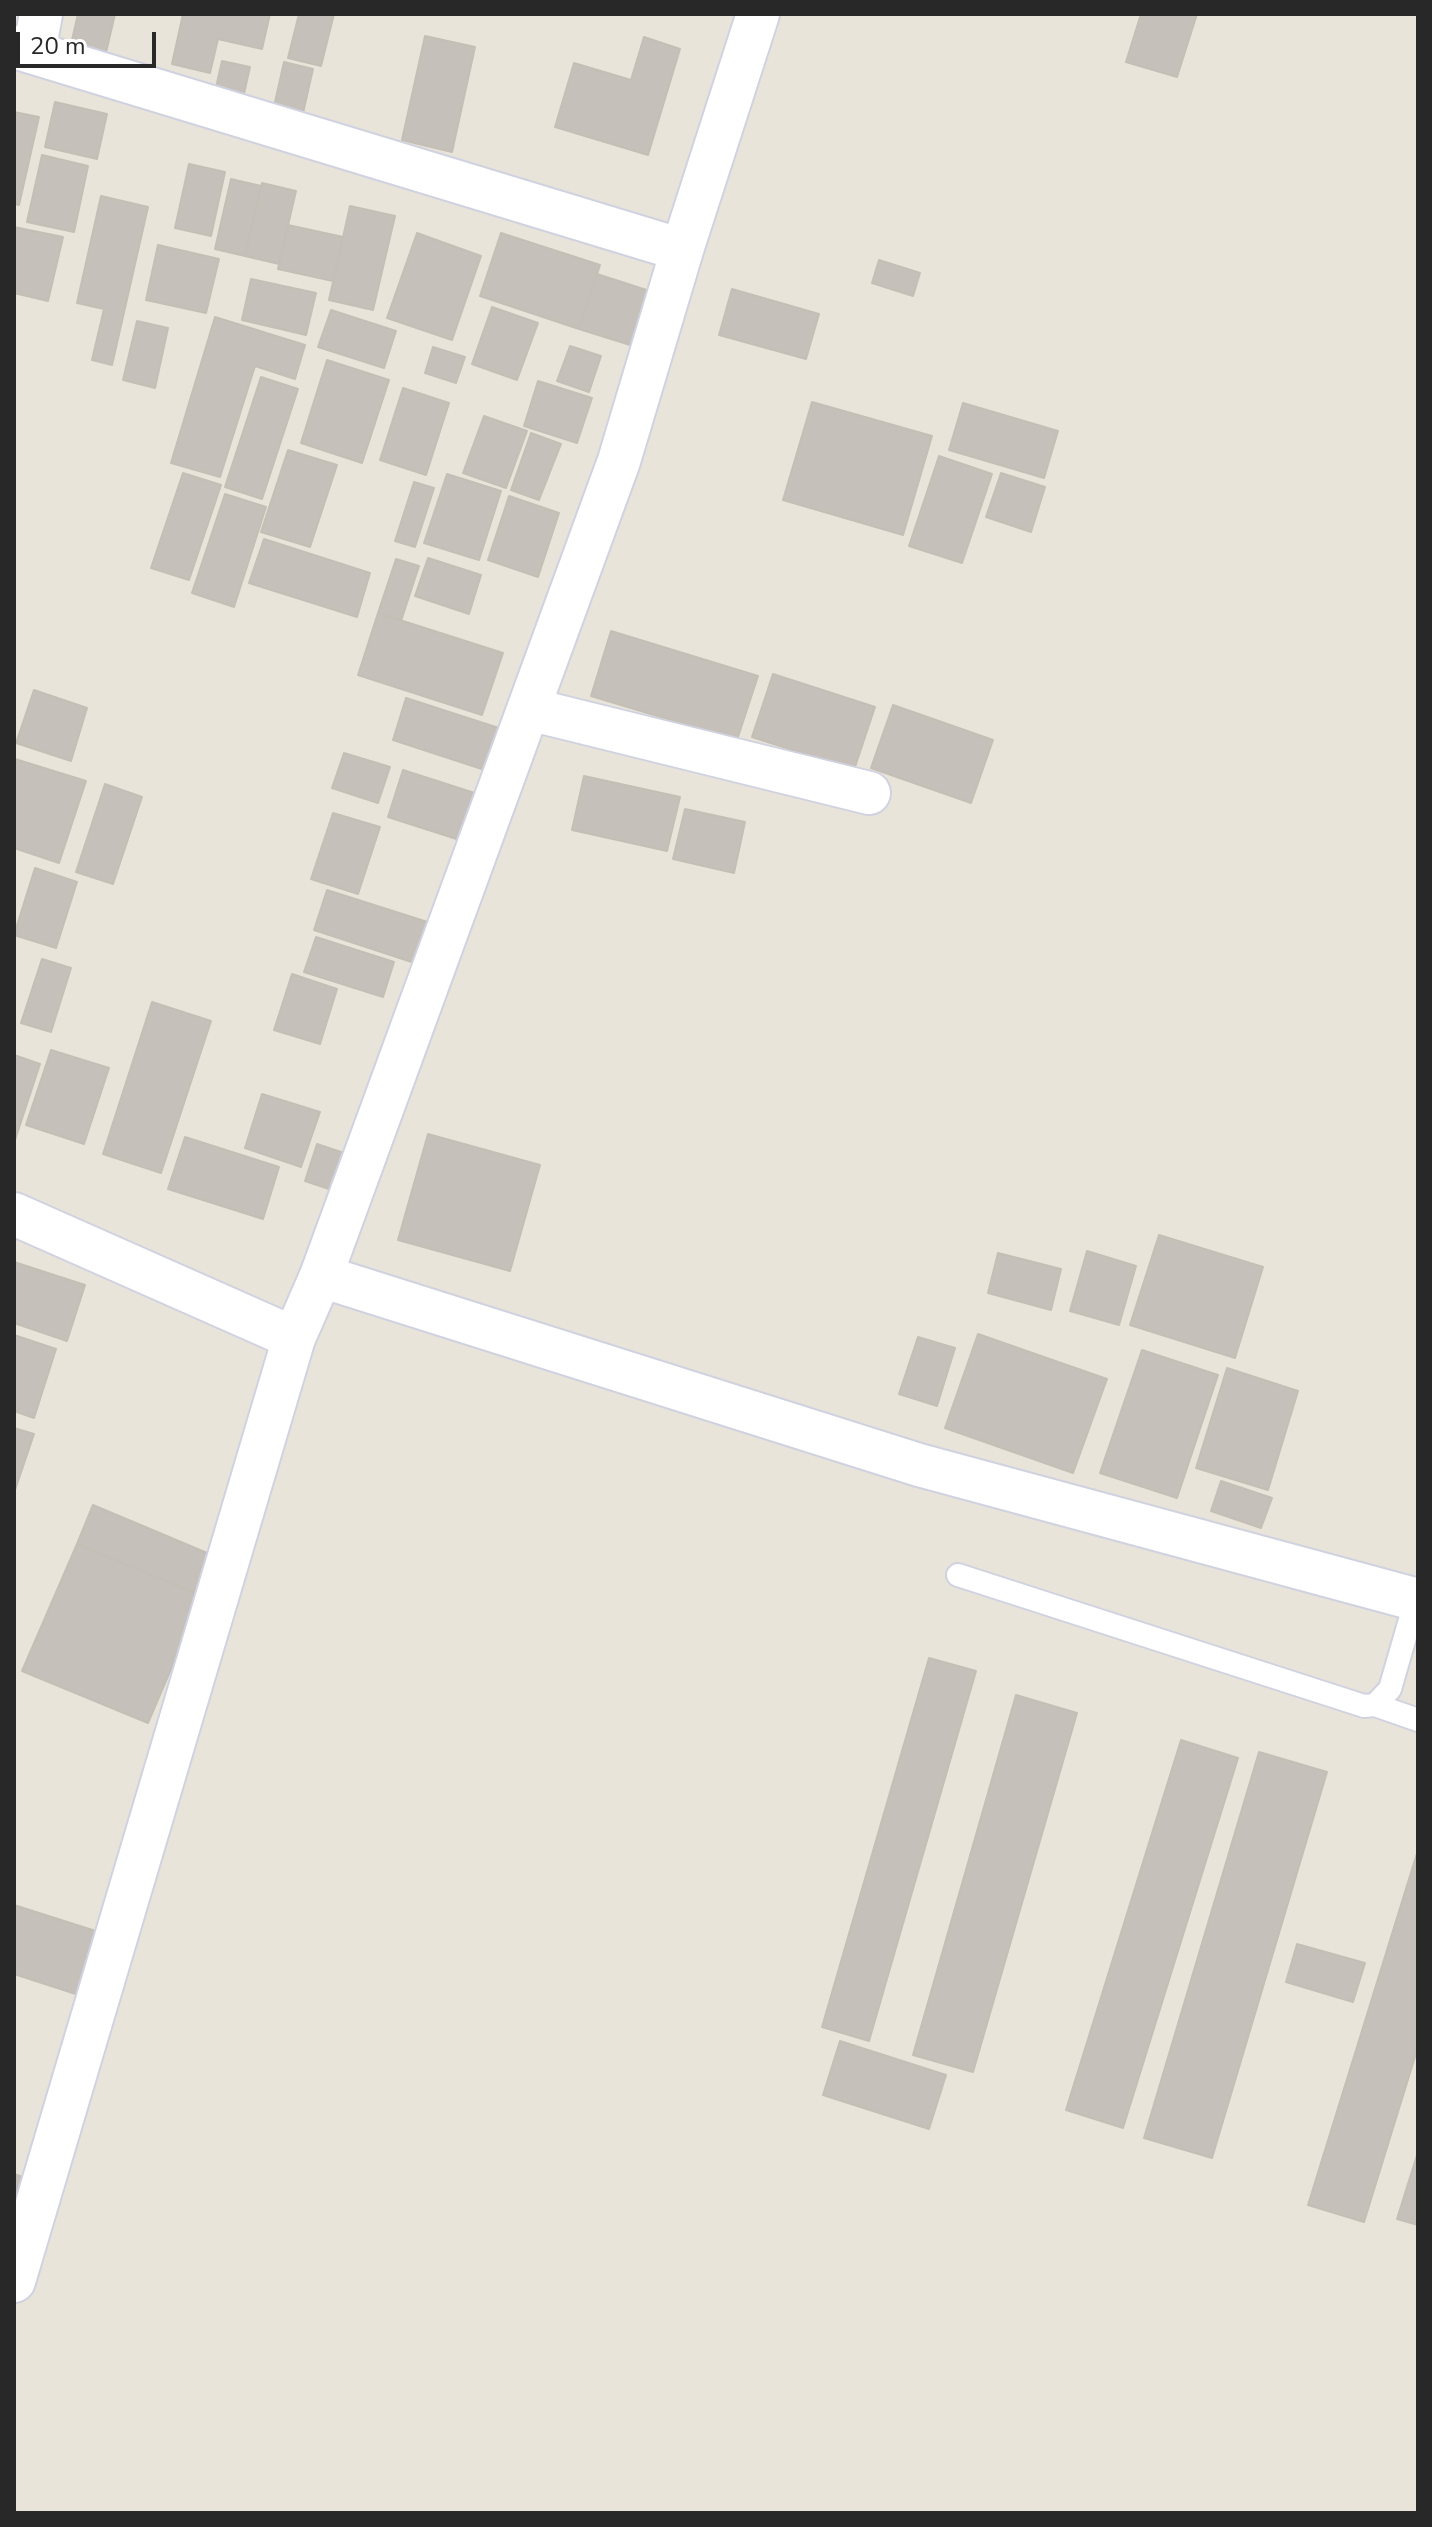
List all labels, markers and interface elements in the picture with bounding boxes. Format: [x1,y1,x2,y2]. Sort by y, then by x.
scale bar [20,16,160,66]
text: 20 m [30,30,86,62]

